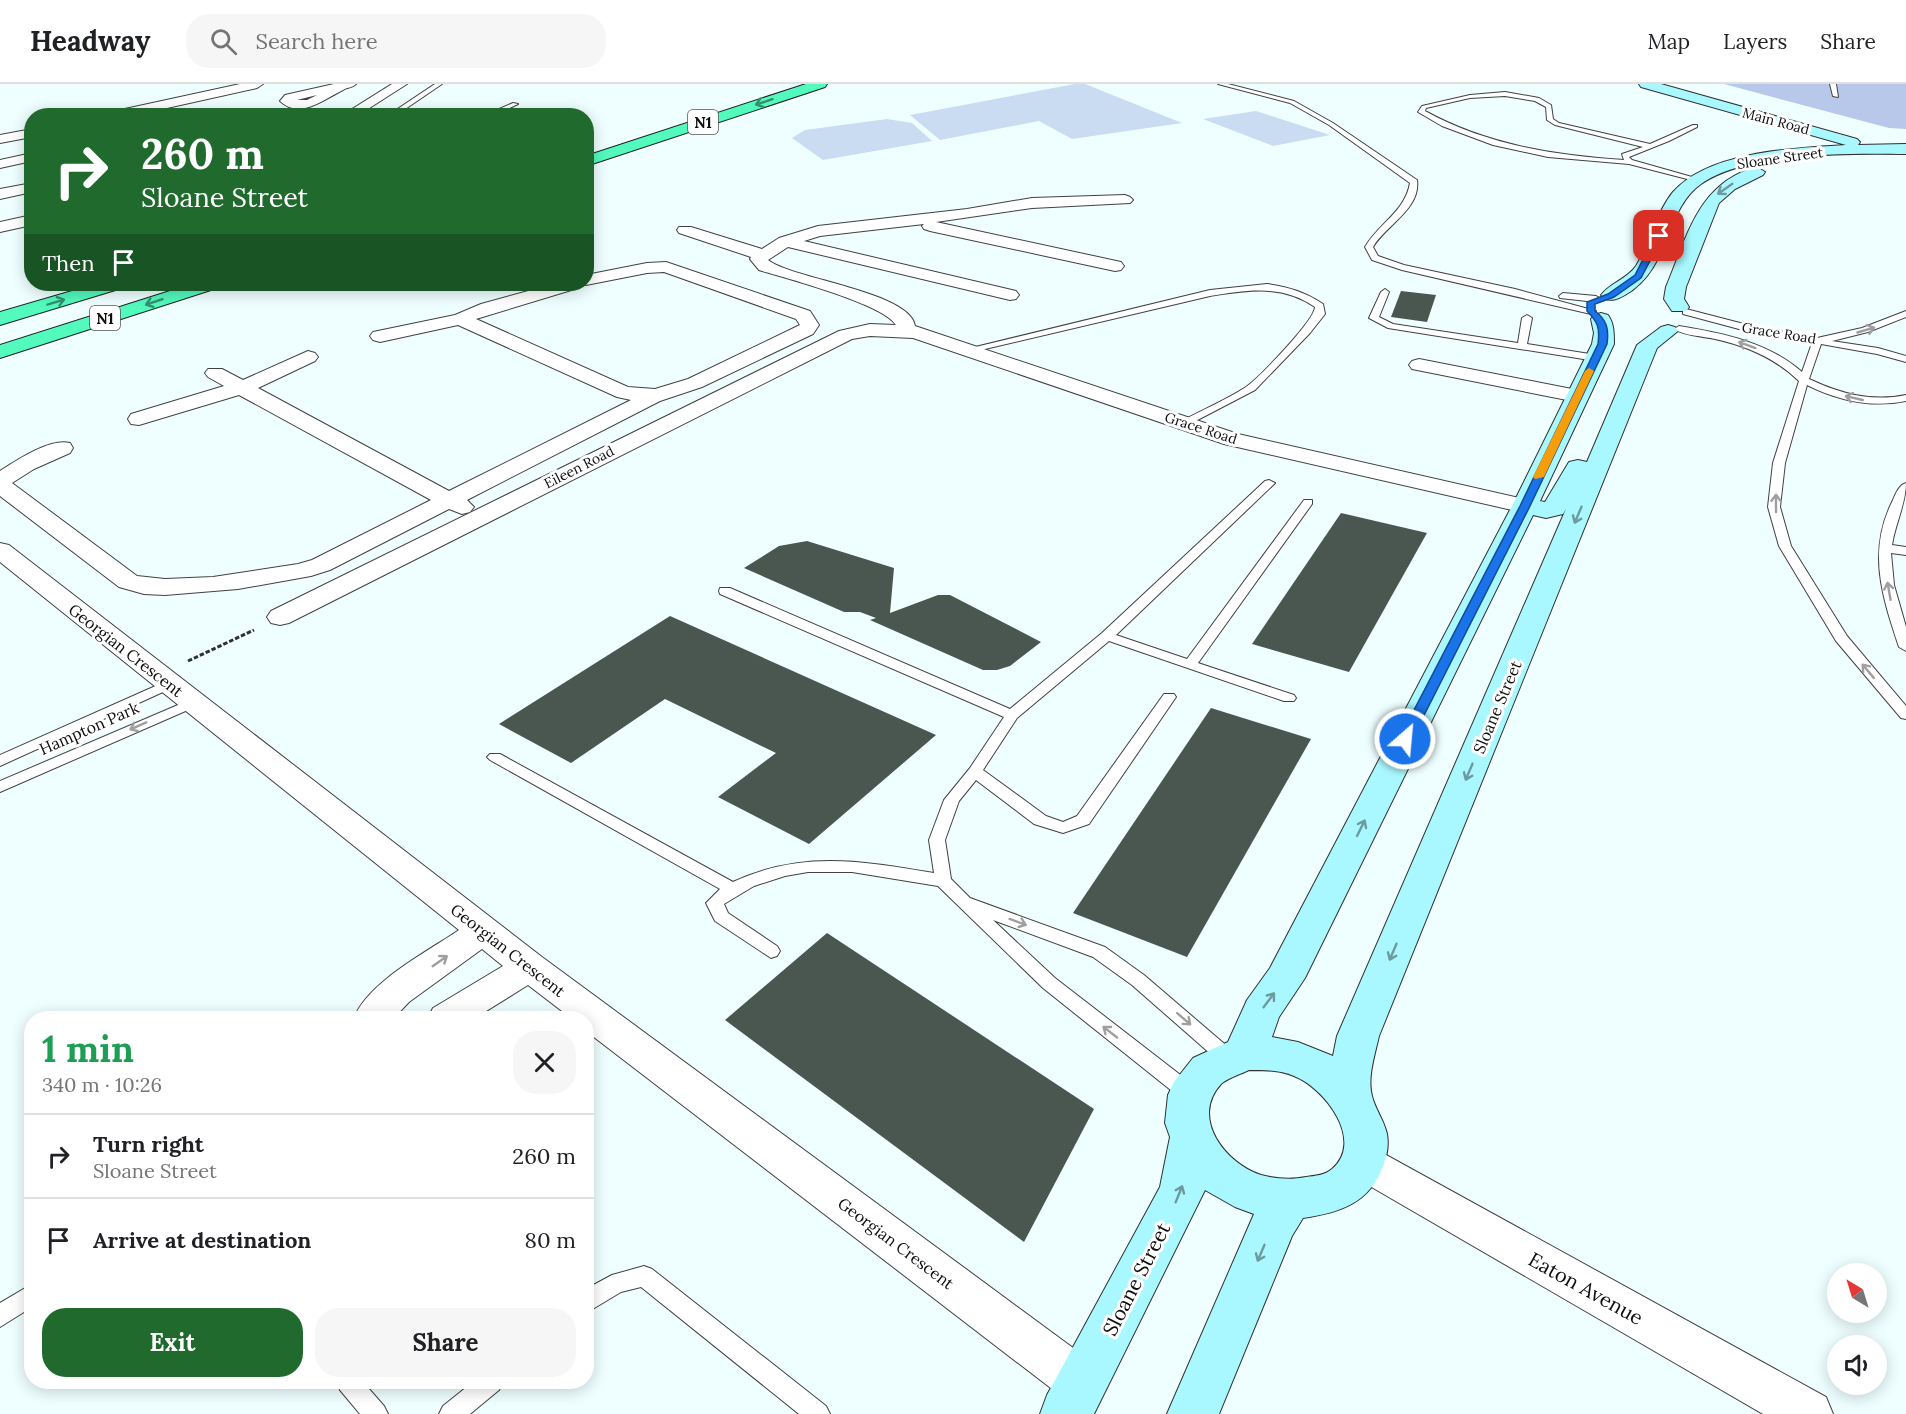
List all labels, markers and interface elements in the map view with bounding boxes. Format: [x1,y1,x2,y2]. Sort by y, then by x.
search box [186,14,606,68]
text: Headway [30,23,150,59]
icon: search [207,25,240,58]
text: Search here [255,27,378,55]
text: Map [1647,28,1690,55]
text: Layers [1723,28,1787,55]
text: Share [1820,28,1876,55]
one-way arrow [755,97,774,108]
street label: Main Road [1741,103,1811,139]
road number: N1 [688,110,718,134]
text: 260 m [141,127,264,181]
icon: right [42,132,120,210]
street label: Sloane Street [1736,143,1825,173]
text: Sloane Street [141,180,308,214]
one-way arrow [1718,183,1734,195]
pin [1633,210,1684,261]
icon: arrive [1642,219,1675,252]
icon: arrive [107,246,140,279]
text: Then [42,249,95,277]
one-way arrow [46,296,65,307]
one-way arrow [145,297,164,308]
road number: N1 [90,306,120,330]
street label: Grace Road [1741,318,1817,348]
one-way arrow [1856,323,1875,335]
one-way arrow [1738,339,1757,350]
one-way arrow [1845,392,1864,403]
street label: Grace Road [1163,408,1239,448]
street label: Eileen Road [541,442,617,492]
one-way arrow [1770,493,1782,513]
one-way arrow [1572,505,1583,524]
one-way arrow [1883,582,1894,602]
street label: Georgian Crescent [65,599,188,701]
street label: Sloane Street [1468,657,1526,756]
one-way arrow [1862,663,1875,679]
street label: Hampton Park [36,697,142,759]
position arrow [1373,707,1437,771]
one-way arrow [130,721,148,733]
one-way arrow [1463,762,1474,780]
one-way arrow [1355,820,1367,838]
street label: Georgian Crescent [447,899,570,1001]
one-way arrow [1008,917,1027,928]
one-way arrow [1387,942,1398,960]
one-way arrow [431,955,447,967]
one-way arrow [1263,993,1275,1009]
one-way arrow [1176,1013,1192,1026]
one-way arrow [1102,1025,1118,1038]
text: 1 min [42,1026,134,1072]
button: close [513,1031,576,1094]
text: 340 m · 10:26 [42,1072,162,1097]
text: Turn right [93,1130,204,1158]
icon: right [42,1140,75,1173]
text: 260 m [512,1142,576,1170]
text: Sloane Street [93,1158,217,1183]
one-way arrow [1174,1185,1185,1203]
street label: Georgian Crescent [834,1193,958,1294]
street label: Sloane Street [1097,1218,1175,1340]
icon: arrive [42,1224,75,1257]
text: Arrive at destination [93,1226,311,1254]
text: 80 m [525,1226,576,1254]
one-way arrow [1255,1244,1266,1262]
street label: Eaton Avenue [1524,1246,1648,1330]
north arrow [1827,1263,1887,1323]
map controls [1827,1263,1887,1395]
button: Exit [42,1308,303,1377]
button: Share [315,1308,576,1377]
button: sound [1827,1335,1887,1395]

